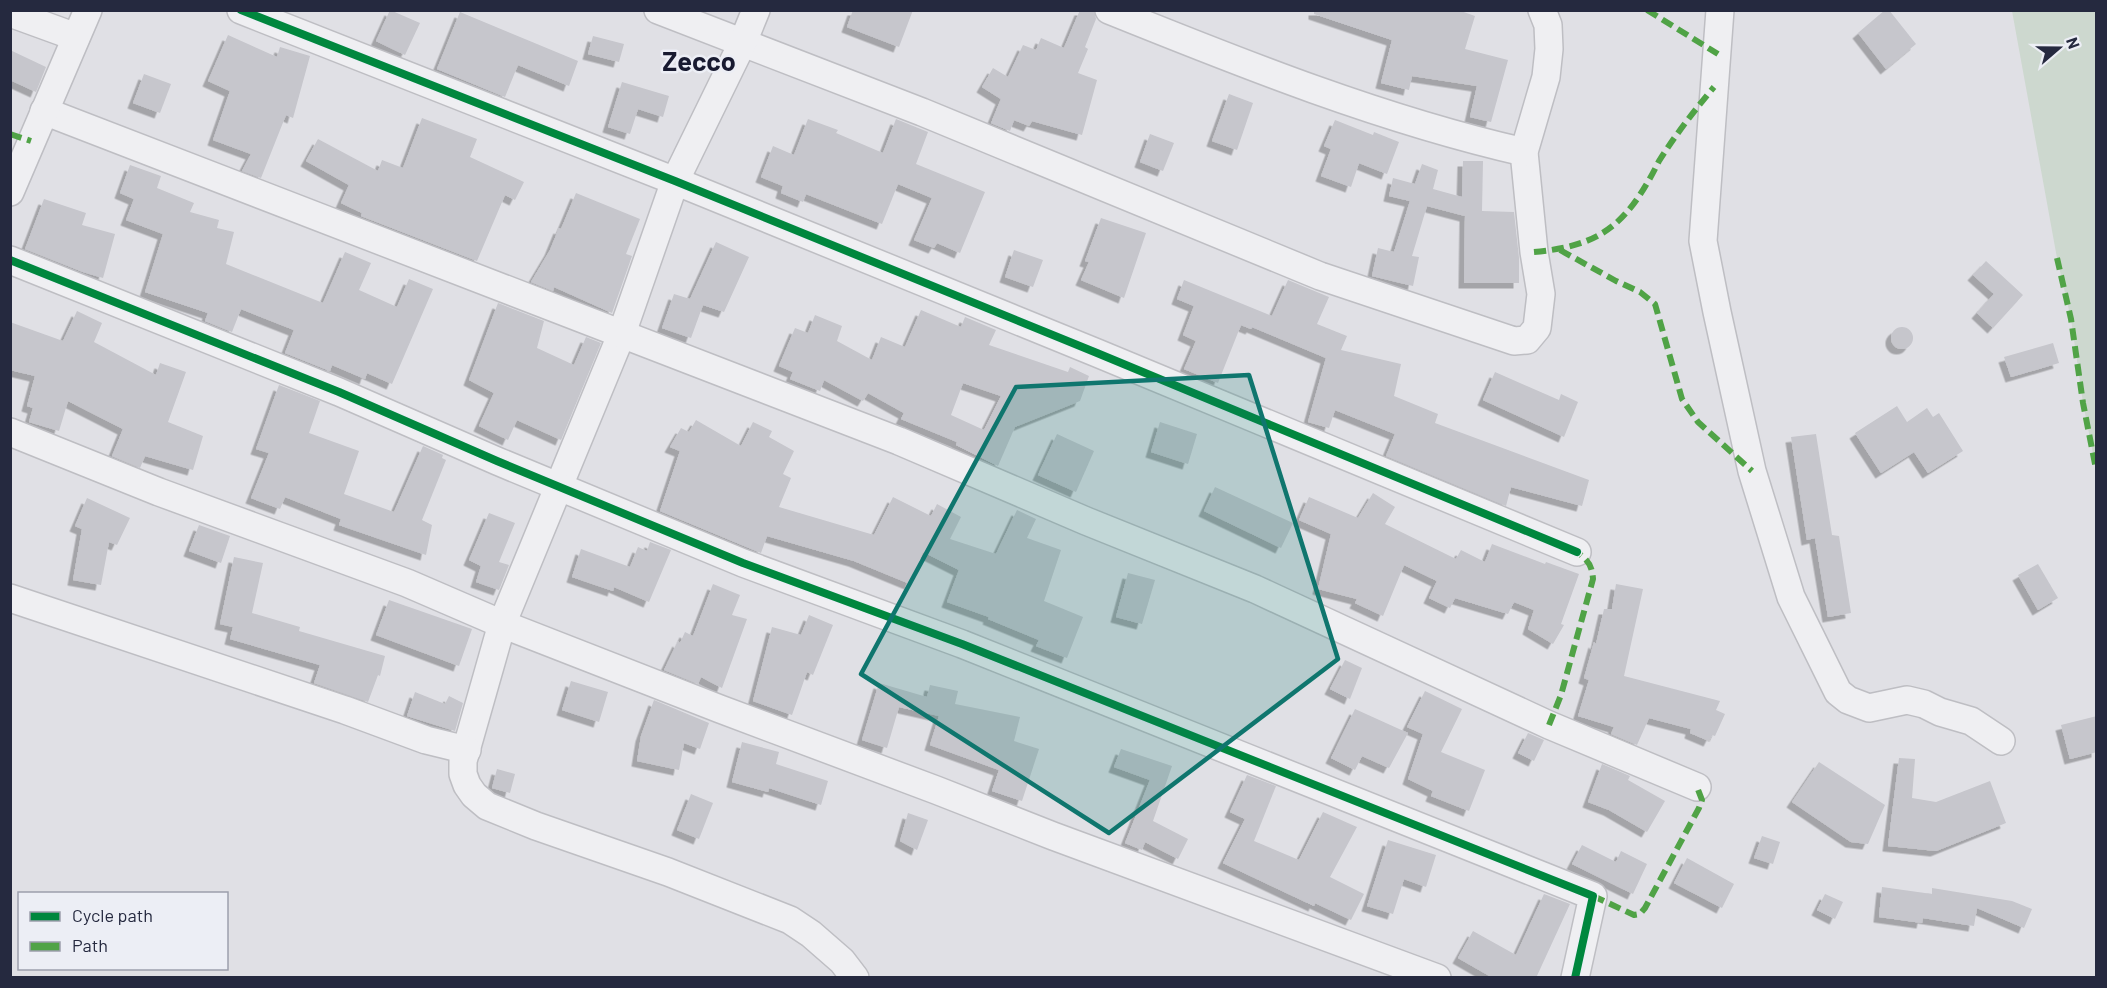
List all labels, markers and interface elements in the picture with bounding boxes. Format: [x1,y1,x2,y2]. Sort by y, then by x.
north arrow [2029,18,2089,78]
text: N [2063,34,2084,51]
district label: Zecco [662,44,736,76]
legend [18,892,228,970]
text: Cycle path [72,904,153,926]
text: Path [72,934,108,956]

